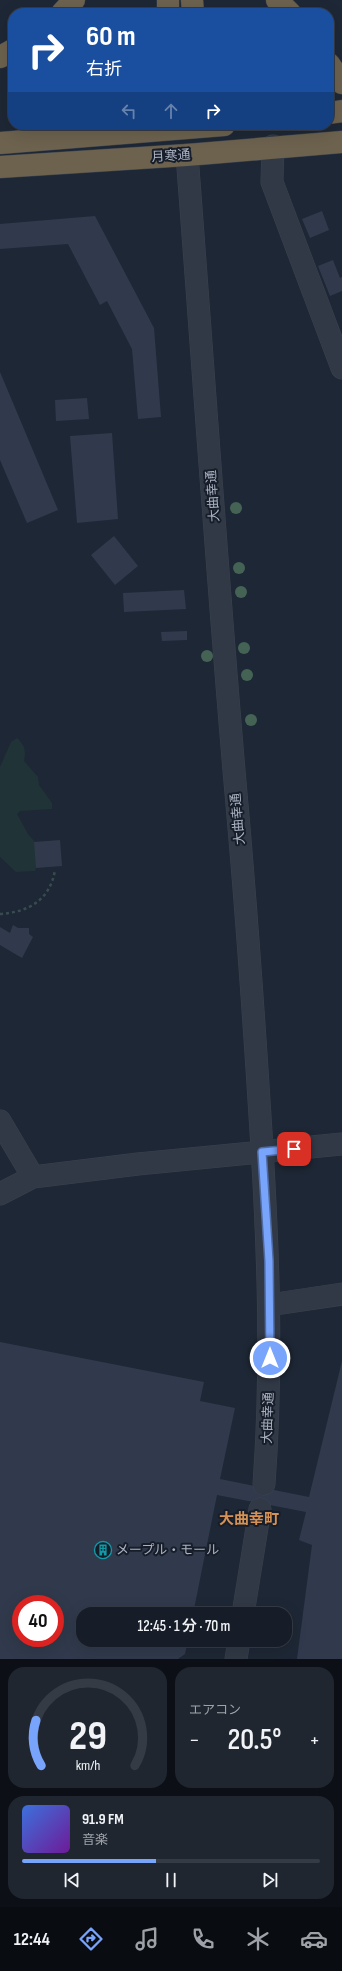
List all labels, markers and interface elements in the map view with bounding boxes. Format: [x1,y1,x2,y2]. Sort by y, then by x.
text: 60 m [86,20,135,53]
icon: right [20,24,72,76]
text: 右折 [86,59,122,80]
icon: left [118,100,140,122]
icon: ahead [160,100,182,122]
icon: right [202,100,224,122]
street label: 月寒通 [151,147,191,165]
street label: 大曲幸通 [203,469,223,523]
street label: 大曲幸通 [228,792,248,846]
pin [277,1132,311,1166]
icon: arrive [283,1138,305,1160]
position arrow [249,1337,291,1379]
street label: 大曲幸通 [259,1392,277,1444]
district label: 大曲幸町 [219,1510,279,1529]
building icon: メープル・モール [93,1540,113,1560]
place label: メープル・モール [116,1542,219,1558]
speed limit sign: 40 [12,1595,64,1647]
text: 12:45 · 1 分 · 70 m [138,1617,230,1636]
text: エアコン [189,1702,241,1718]
text: 29 [69,1711,106,1760]
text: 20.5° [227,1722,282,1758]
text: − [189,1727,200,1754]
text: + [309,1727,320,1754]
text: km/h [75,1756,100,1773]
text: 91.9 FM [82,1810,124,1829]
text: 音楽 [82,1832,108,1848]
icon: previous [61,1869,83,1891]
icon: pause [160,1869,182,1891]
icon: next [259,1869,281,1891]
icon: directions [77,1925,105,1953]
icon: music [133,1925,161,1953]
icon: phone [189,1925,217,1953]
icon: climate [244,1925,272,1953]
icon: car [300,1925,328,1953]
text: 12:44 [14,1929,50,1950]

